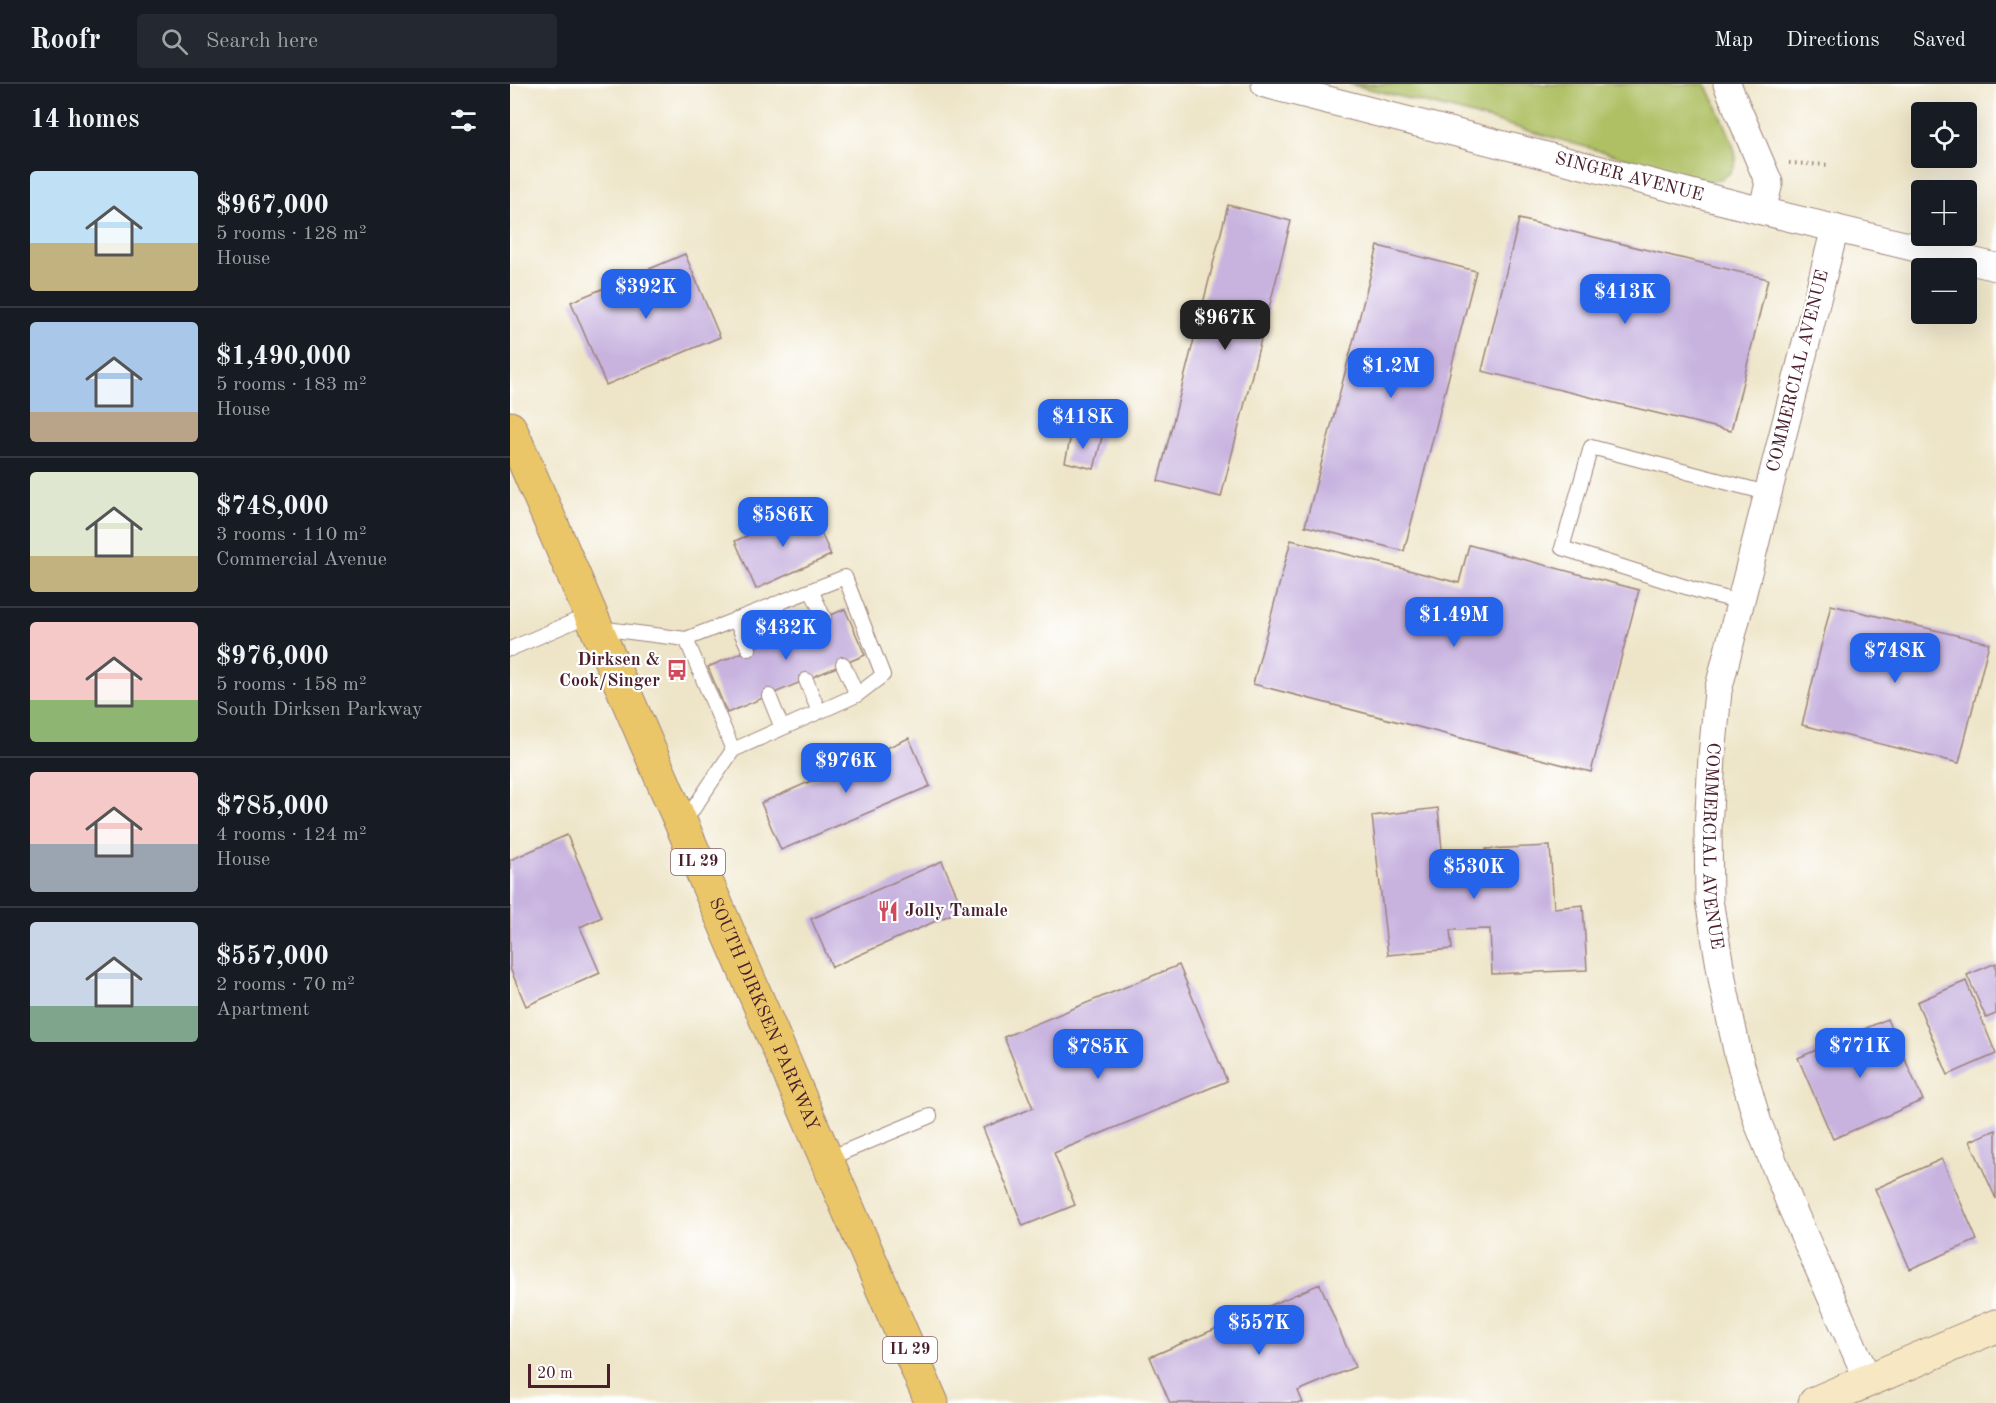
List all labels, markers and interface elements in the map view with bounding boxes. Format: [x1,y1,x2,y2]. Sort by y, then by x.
search box [137,14,557,68]
icon: search [158,25,191,58]
text: Roofr [30,27,101,55]
text: Search here [206,30,318,52]
text: Map [1714,30,1753,51]
text: Directions [1786,30,1880,51]
text: Saved [1913,30,1966,51]
map controls [1911,102,1977,324]
button: locate [1911,102,1977,168]
icon: filters [447,104,480,137]
text: 14 homes [30,107,139,133]
street label: SINGER AVENUE [1553,149,1706,205]
button: + [1911,180,1977,246]
text: $967,000 [216,193,329,219]
icon: home [78,195,150,267]
text: 5 rooms · 128 m² [216,224,366,244]
text: House [216,249,270,269]
button: − [1911,258,1977,324]
street label: COMMERCIAL AVENUE [1764,268,1832,474]
pin: $392K [604,269,688,320]
pin: $413K [1583,274,1667,325]
text: $392K [615,278,677,298]
text: $413K [1594,283,1656,303]
pin: $967K [1183,300,1267,351]
text: $967K [1194,309,1256,329]
text: $1,490,000 [216,344,351,370]
icon: home [78,346,150,418]
pin: $1.2M [1349,348,1433,399]
text: $1.2M [1362,357,1420,377]
text: 5 rooms · 183 m² [216,375,366,395]
pin: $418K [1041,399,1125,450]
text: House [216,400,270,420]
text: $418K [1052,408,1114,428]
text: $748,000 [216,494,329,520]
icon: home [78,496,150,568]
pin: $586K [741,497,825,548]
text: $586K [752,506,814,526]
text: 3 rooms · 110 m² [216,525,366,545]
text: Commercial Avenue [216,550,387,570]
pin: $1.49M [1405,597,1503,648]
text: $1.49M [1419,606,1489,626]
pin: $432K [744,610,828,661]
text: $432K [755,619,817,639]
pin: $748K [1853,633,1937,684]
text: $748K [1864,642,1926,662]
text: $976,000 [216,644,329,670]
icon: home [78,646,150,718]
place label: Dirksen & Cook/Singer [559,651,660,690]
bus stop icon: Dirksen & Cook/Singer [665,658,689,682]
text: 5 rooms · 158 m² [216,675,366,695]
text: South Dirksen Parkway [216,700,423,720]
street label: COMMERCIAL AVENUE [1699,742,1726,951]
pin: $976K [804,743,888,794]
text: $976K [815,752,877,772]
text: $785,000 [216,794,329,820]
icon: home [78,796,150,868]
text: 4 rooms · 124 m² [216,825,366,845]
road number: IL 29 [671,849,725,875]
pin: $530K [1432,849,1516,900]
text: House [216,850,270,870]
text: $530K [1443,858,1505,878]
street label: SOUTH DIRKSEN PARKWAY [705,895,822,1134]
restaurant icon: Jolly Tamale [876,899,900,923]
place label: Jolly Tamale [905,902,1008,920]
text: $557,000 [216,944,329,970]
icon: home [78,946,150,1018]
text: 2 rooms · 70 m² [216,975,355,995]
text: Apartment [216,1000,310,1020]
pin: $771K [1818,1028,1902,1079]
pin: $785K [1056,1029,1140,1080]
text: $771K [1829,1037,1891,1057]
text: $785K [1067,1038,1129,1058]
pin: $557K [1217,1305,1301,1356]
text: $557K [1228,1314,1290,1334]
road number: IL 29 [883,1337,937,1363]
scale bar [528,1361,610,1388]
text: 20 m [537,1366,573,1382]

